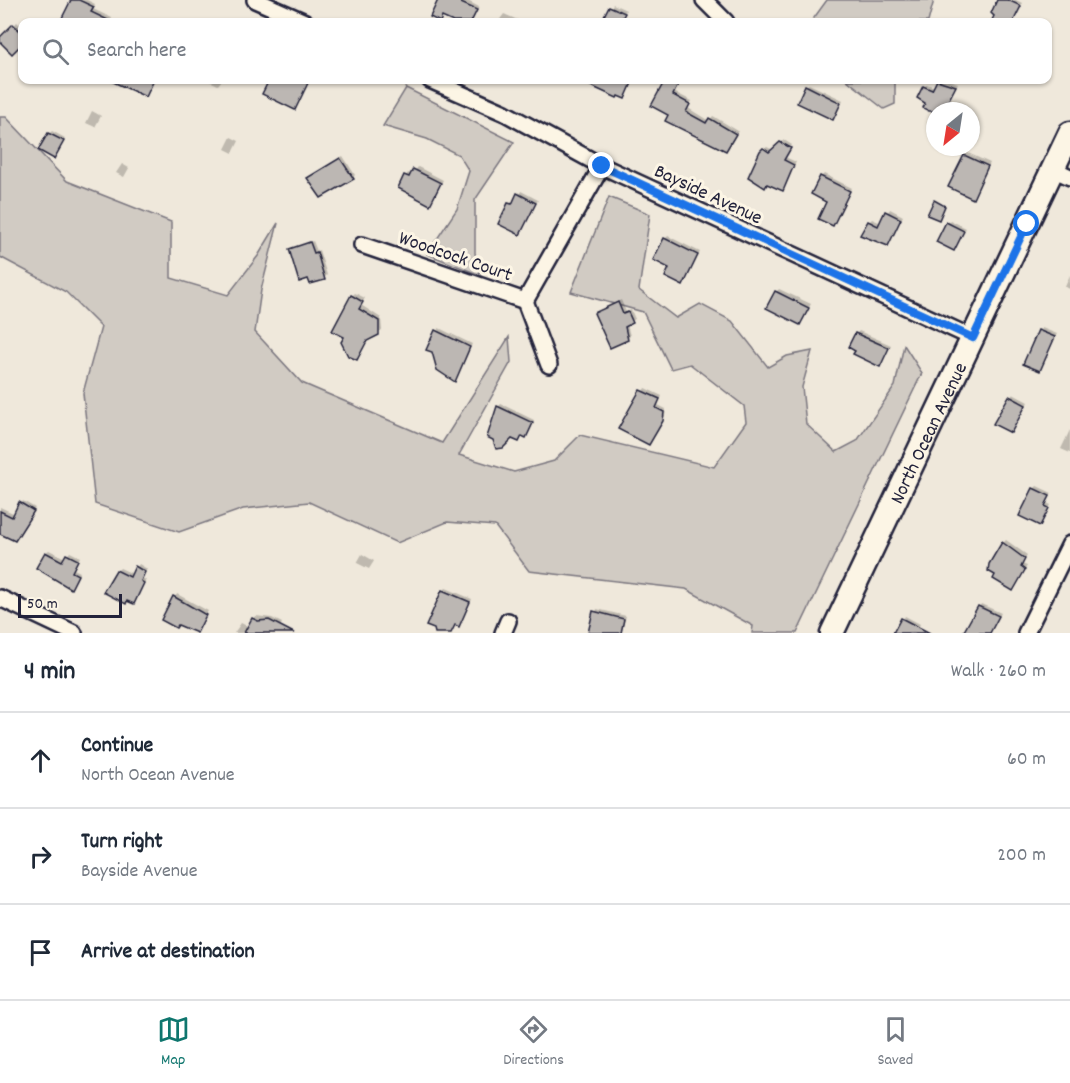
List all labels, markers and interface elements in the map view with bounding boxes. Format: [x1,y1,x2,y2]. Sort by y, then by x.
search box [18,18,1052,84]
icon: search [39,35,72,68]
text: Search here [87,36,186,67]
north arrow [926,102,980,156]
route end [588,152,614,178]
street label: Bayside Avenue [649,158,767,233]
route start [1013,210,1039,236]
street label: Woodcock Court [394,225,516,290]
street label: North Ocean Avenue [884,358,976,509]
scale bar [18,591,122,618]
text: 50 m [27,593,58,616]
text: 4 min [24,654,75,691]
text: Walk · 260 m [951,658,1046,686]
text: Continue [81,731,153,762]
icon: ahead [24,744,57,777]
text: 60 m [1007,746,1046,774]
text: North Ocean Avenue [81,762,235,790]
text: Turn right [81,827,163,858]
icon: right [24,840,57,873]
text: 200 m [997,842,1046,870]
text: Bayside Avenue [81,858,198,886]
icon: arrive [24,936,57,969]
text: Arrive at destination [81,937,255,968]
tab: Map [157,1013,190,1072]
tab: Directions [503,1013,564,1072]
tab: Saved [877,1013,913,1072]

